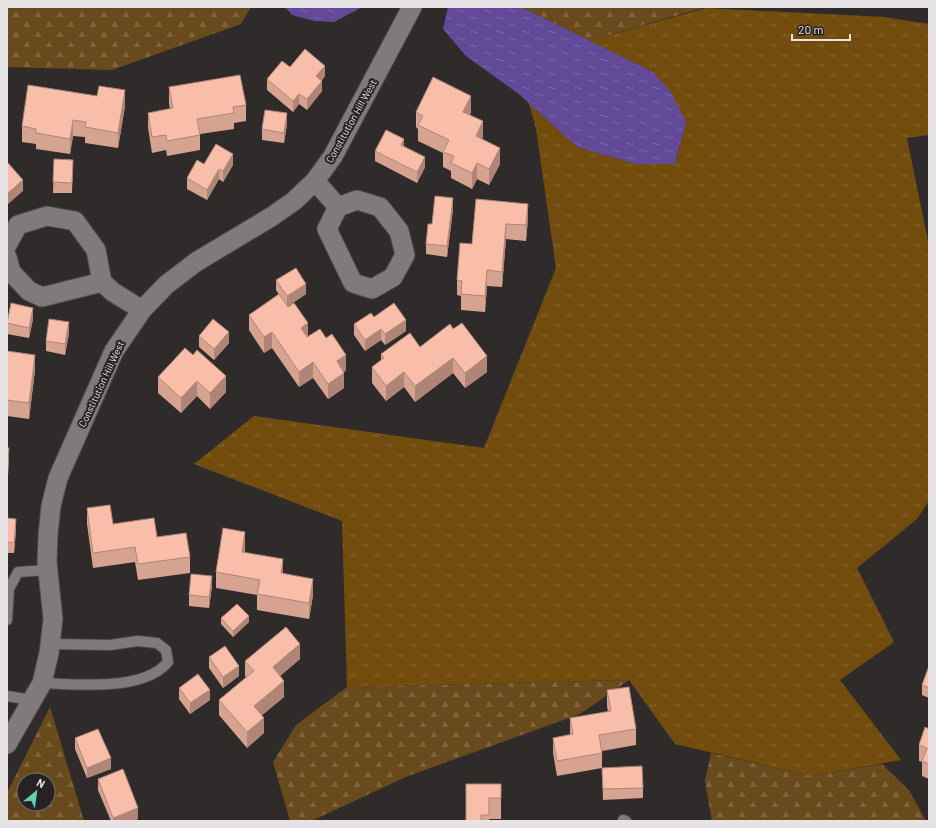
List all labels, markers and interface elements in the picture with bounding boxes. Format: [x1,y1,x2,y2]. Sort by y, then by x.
scale bar [792,16,850,42]
text: 20 m [798,22,824,36]
street label: Constitution Hill West [323,77,379,165]
street label: Constitution Hill West [76,339,126,429]
north arrow [16,772,56,812]
text: N [35,775,47,790]

